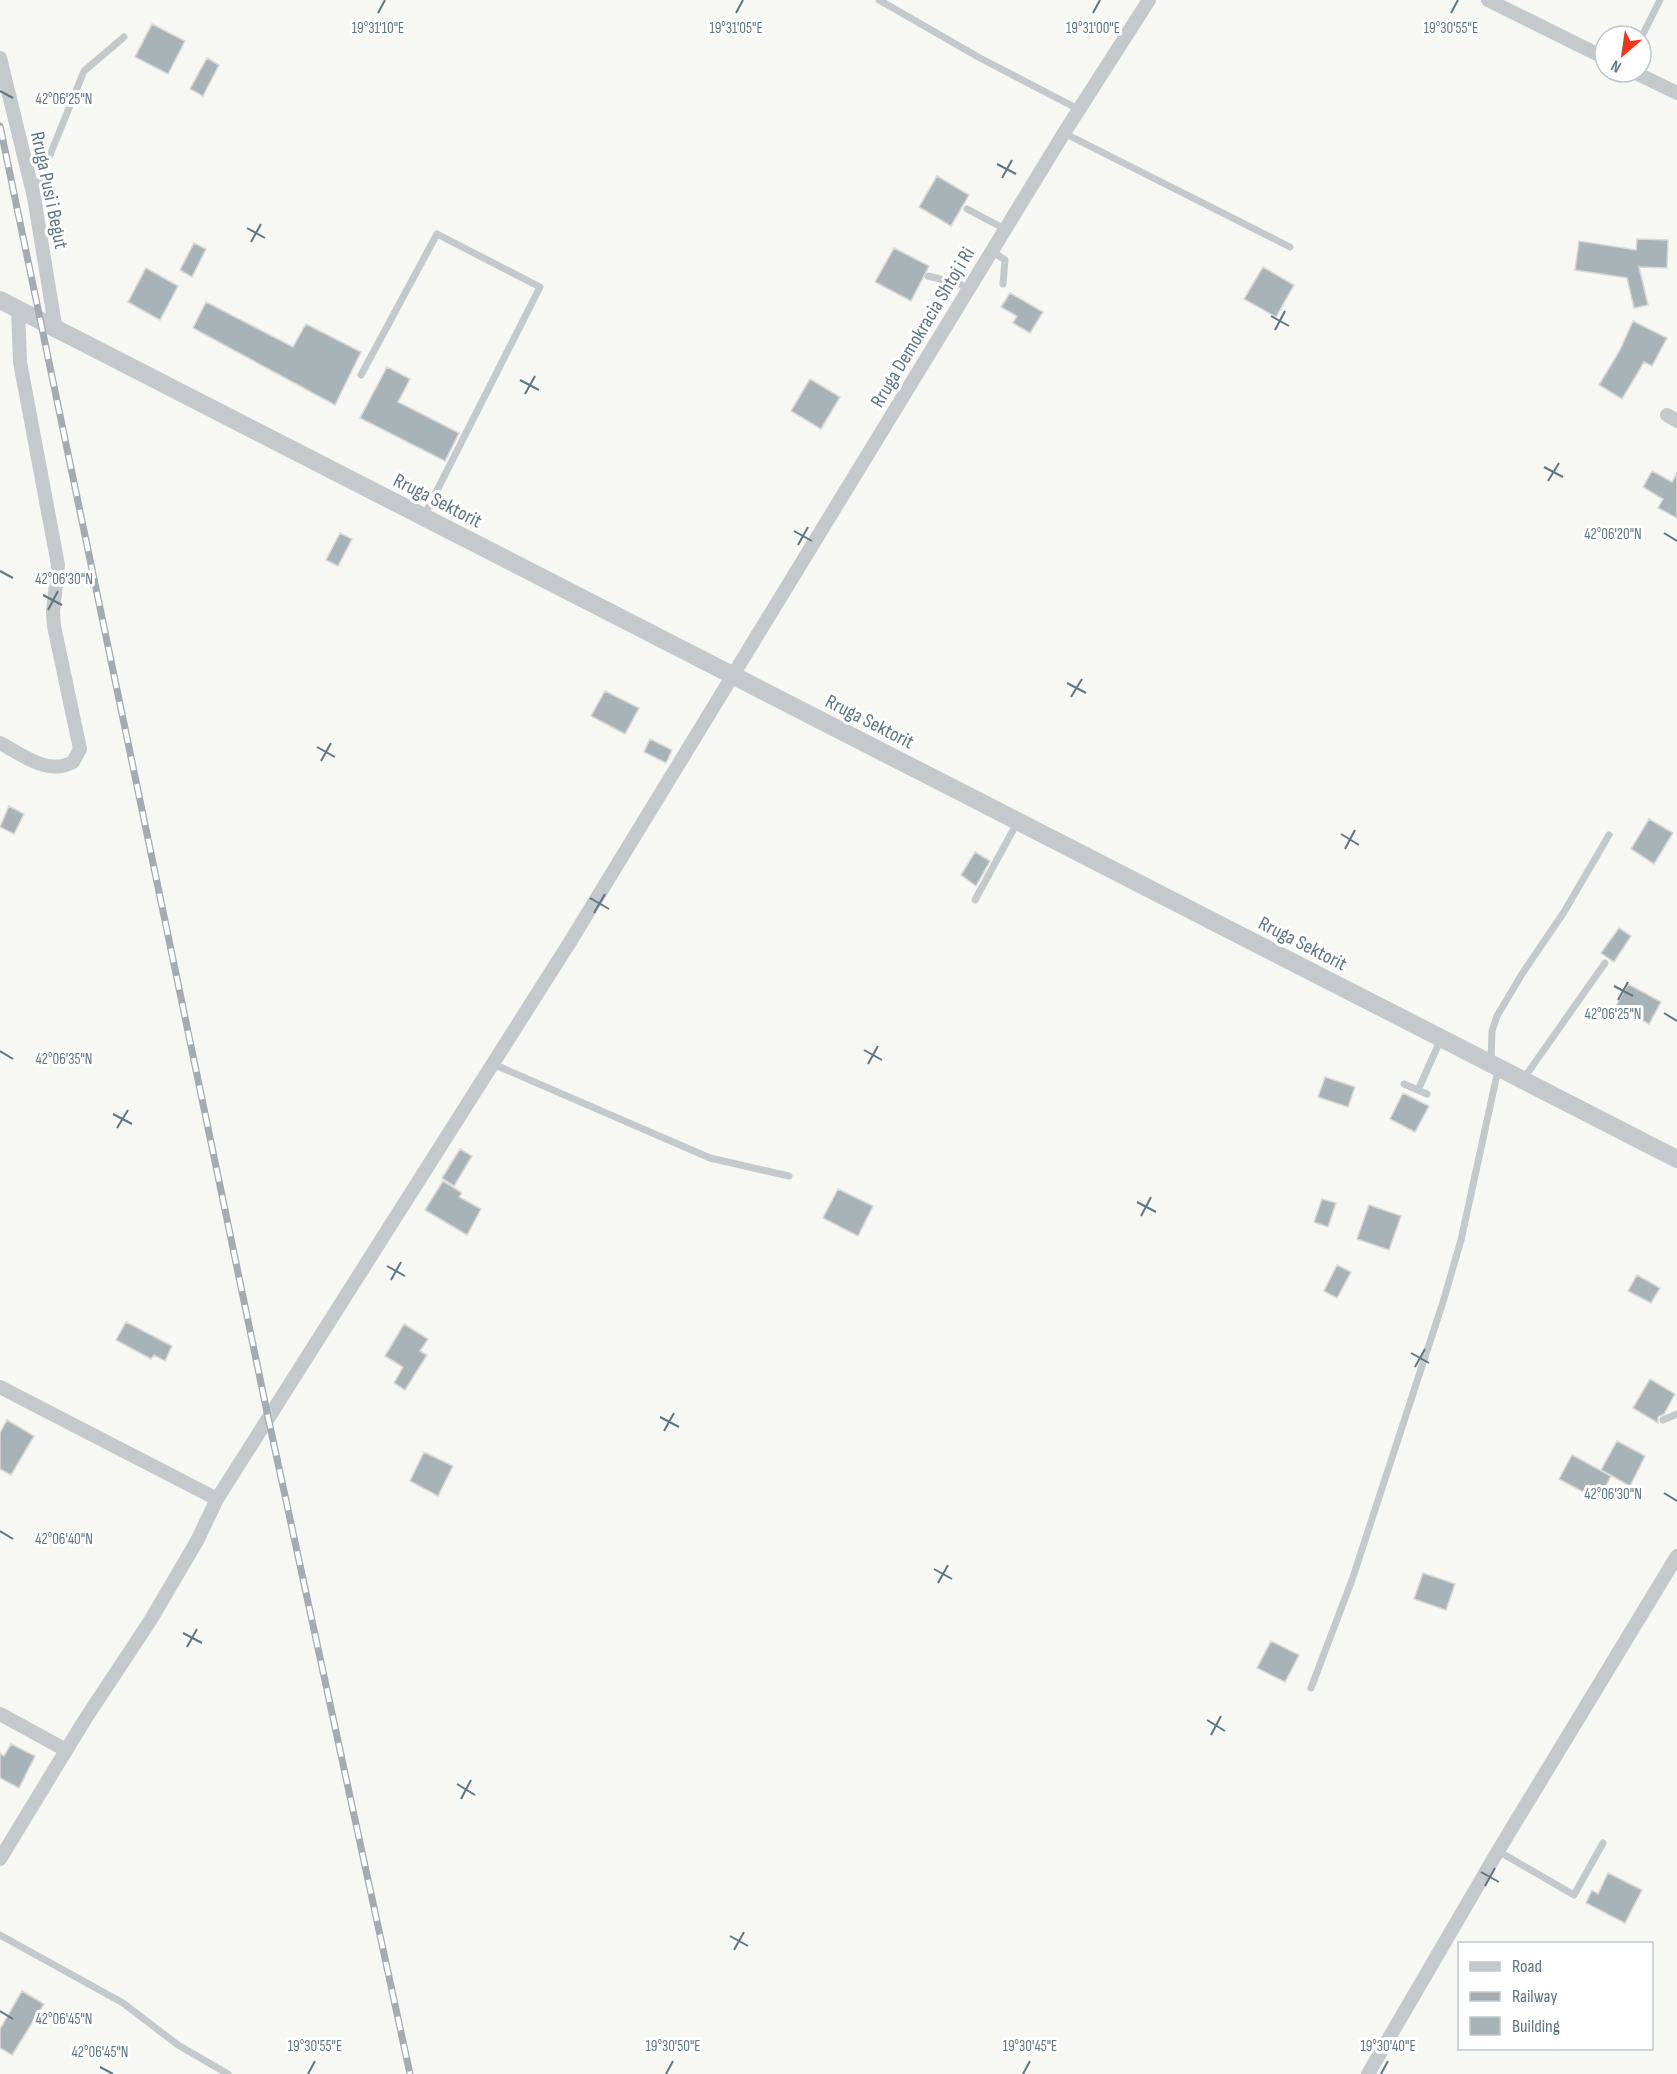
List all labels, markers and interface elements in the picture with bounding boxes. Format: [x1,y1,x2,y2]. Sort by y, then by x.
text: 19°31'10"E [352,19,404,38]
text: 19°31'05"E [709,19,763,38]
text: 19°31'00"E [1066,19,1120,38]
text: 19°30'55"E [1424,19,1478,38]
north arrow [1593,24,1653,84]
text: N [1608,55,1625,76]
text: 42°06'25"N [36,90,92,109]
street label: Rruga Pusi i Begut [25,129,73,251]
street label: Rruga Demokracia Shtoj i Ri [866,243,980,412]
street label: Rruga Sektorit [389,468,486,533]
text: 42°06'20"N [1584,525,1642,544]
text: 42°06'30"N [35,570,93,589]
street label: Rruga Sektorit [821,689,918,754]
street label: Rruga Sektorit [1254,911,1351,976]
text: 42°06'25"N [1585,1005,1641,1024]
text: 42°06'35"N [36,1050,92,1069]
text: 42°06'30"N [1584,1485,1642,1504]
text: 42°06'40"N [35,1530,93,1549]
legend [1458,1942,1653,2050]
text: Road [1512,1956,1542,1977]
text: Railway [1512,1986,1557,2007]
text: 42°06'45"N [36,2010,92,2029]
text: Building [1512,2016,1560,2037]
text: 19°30'55"E [288,2037,342,2056]
text: 19°30'50"E [646,2037,700,2056]
text: 19°30'45"E [1003,2037,1057,2056]
text: 19°30'40"E [1360,2037,1416,2056]
text: 42°06'45"N [72,2043,128,2062]

